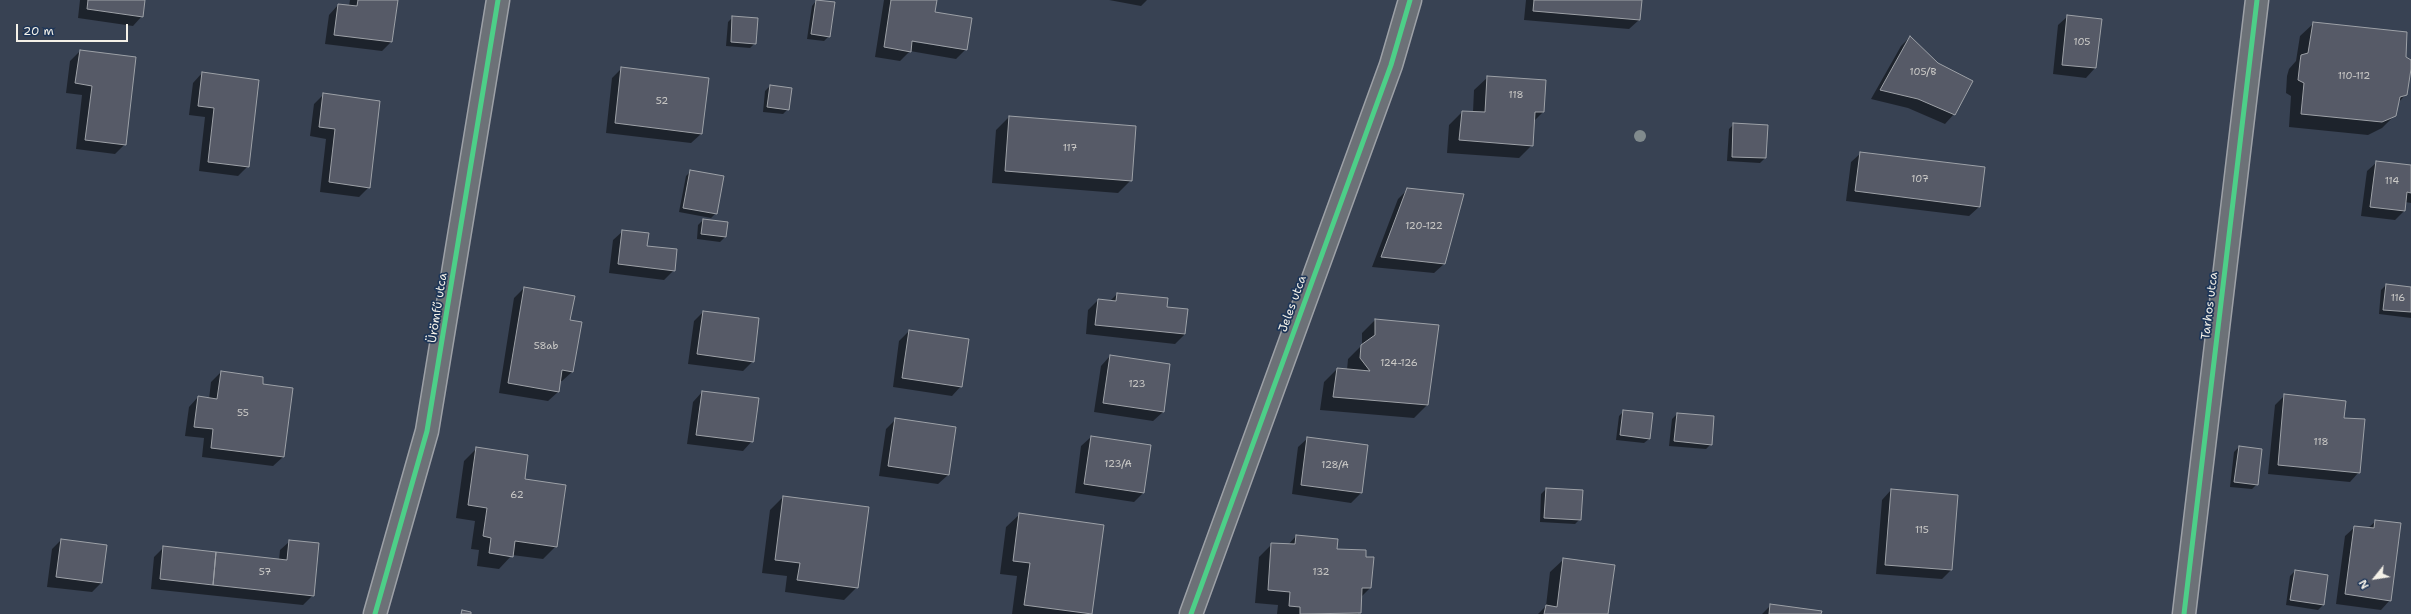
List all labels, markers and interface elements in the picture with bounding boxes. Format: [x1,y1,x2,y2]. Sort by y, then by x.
scale bar [18,16,130,42]
text: 20 m [23,23,54,39]
house number: 105 [2074,36,2090,48]
house number: 105/B [1910,66,1936,78]
house number: 110-112 [2338,70,2370,82]
house number: 118 [1509,89,1523,101]
house number: 52 [656,95,668,107]
house number: 117 [1063,142,1077,154]
house number: 107 [1911,173,1929,185]
house number: 114 [2385,175,2399,187]
house number: 120-122 [1405,220,1443,232]
street label: Tarhos utca [2199,271,2221,341]
street label: Ürömfű utca [425,272,451,344]
street label: Jeles utca [1276,274,1310,334]
house number: 116 [2391,292,2405,304]
house number: 58ab [534,340,558,352]
house number: 124-126 [1380,357,1418,369]
house number: 123 [1128,378,1146,390]
house number: 55 [237,407,249,419]
house number: 118 [2314,436,2328,448]
house number: 123/A [1104,458,1132,470]
house number: 128/A [1321,459,1349,471]
house number: 62 [510,489,524,501]
house number: 115 [1915,524,1929,536]
north arrow [2355,558,2395,598]
house number: 57 [259,566,271,578]
house number: 132 [1312,566,1330,578]
text: N [2355,577,2373,592]

